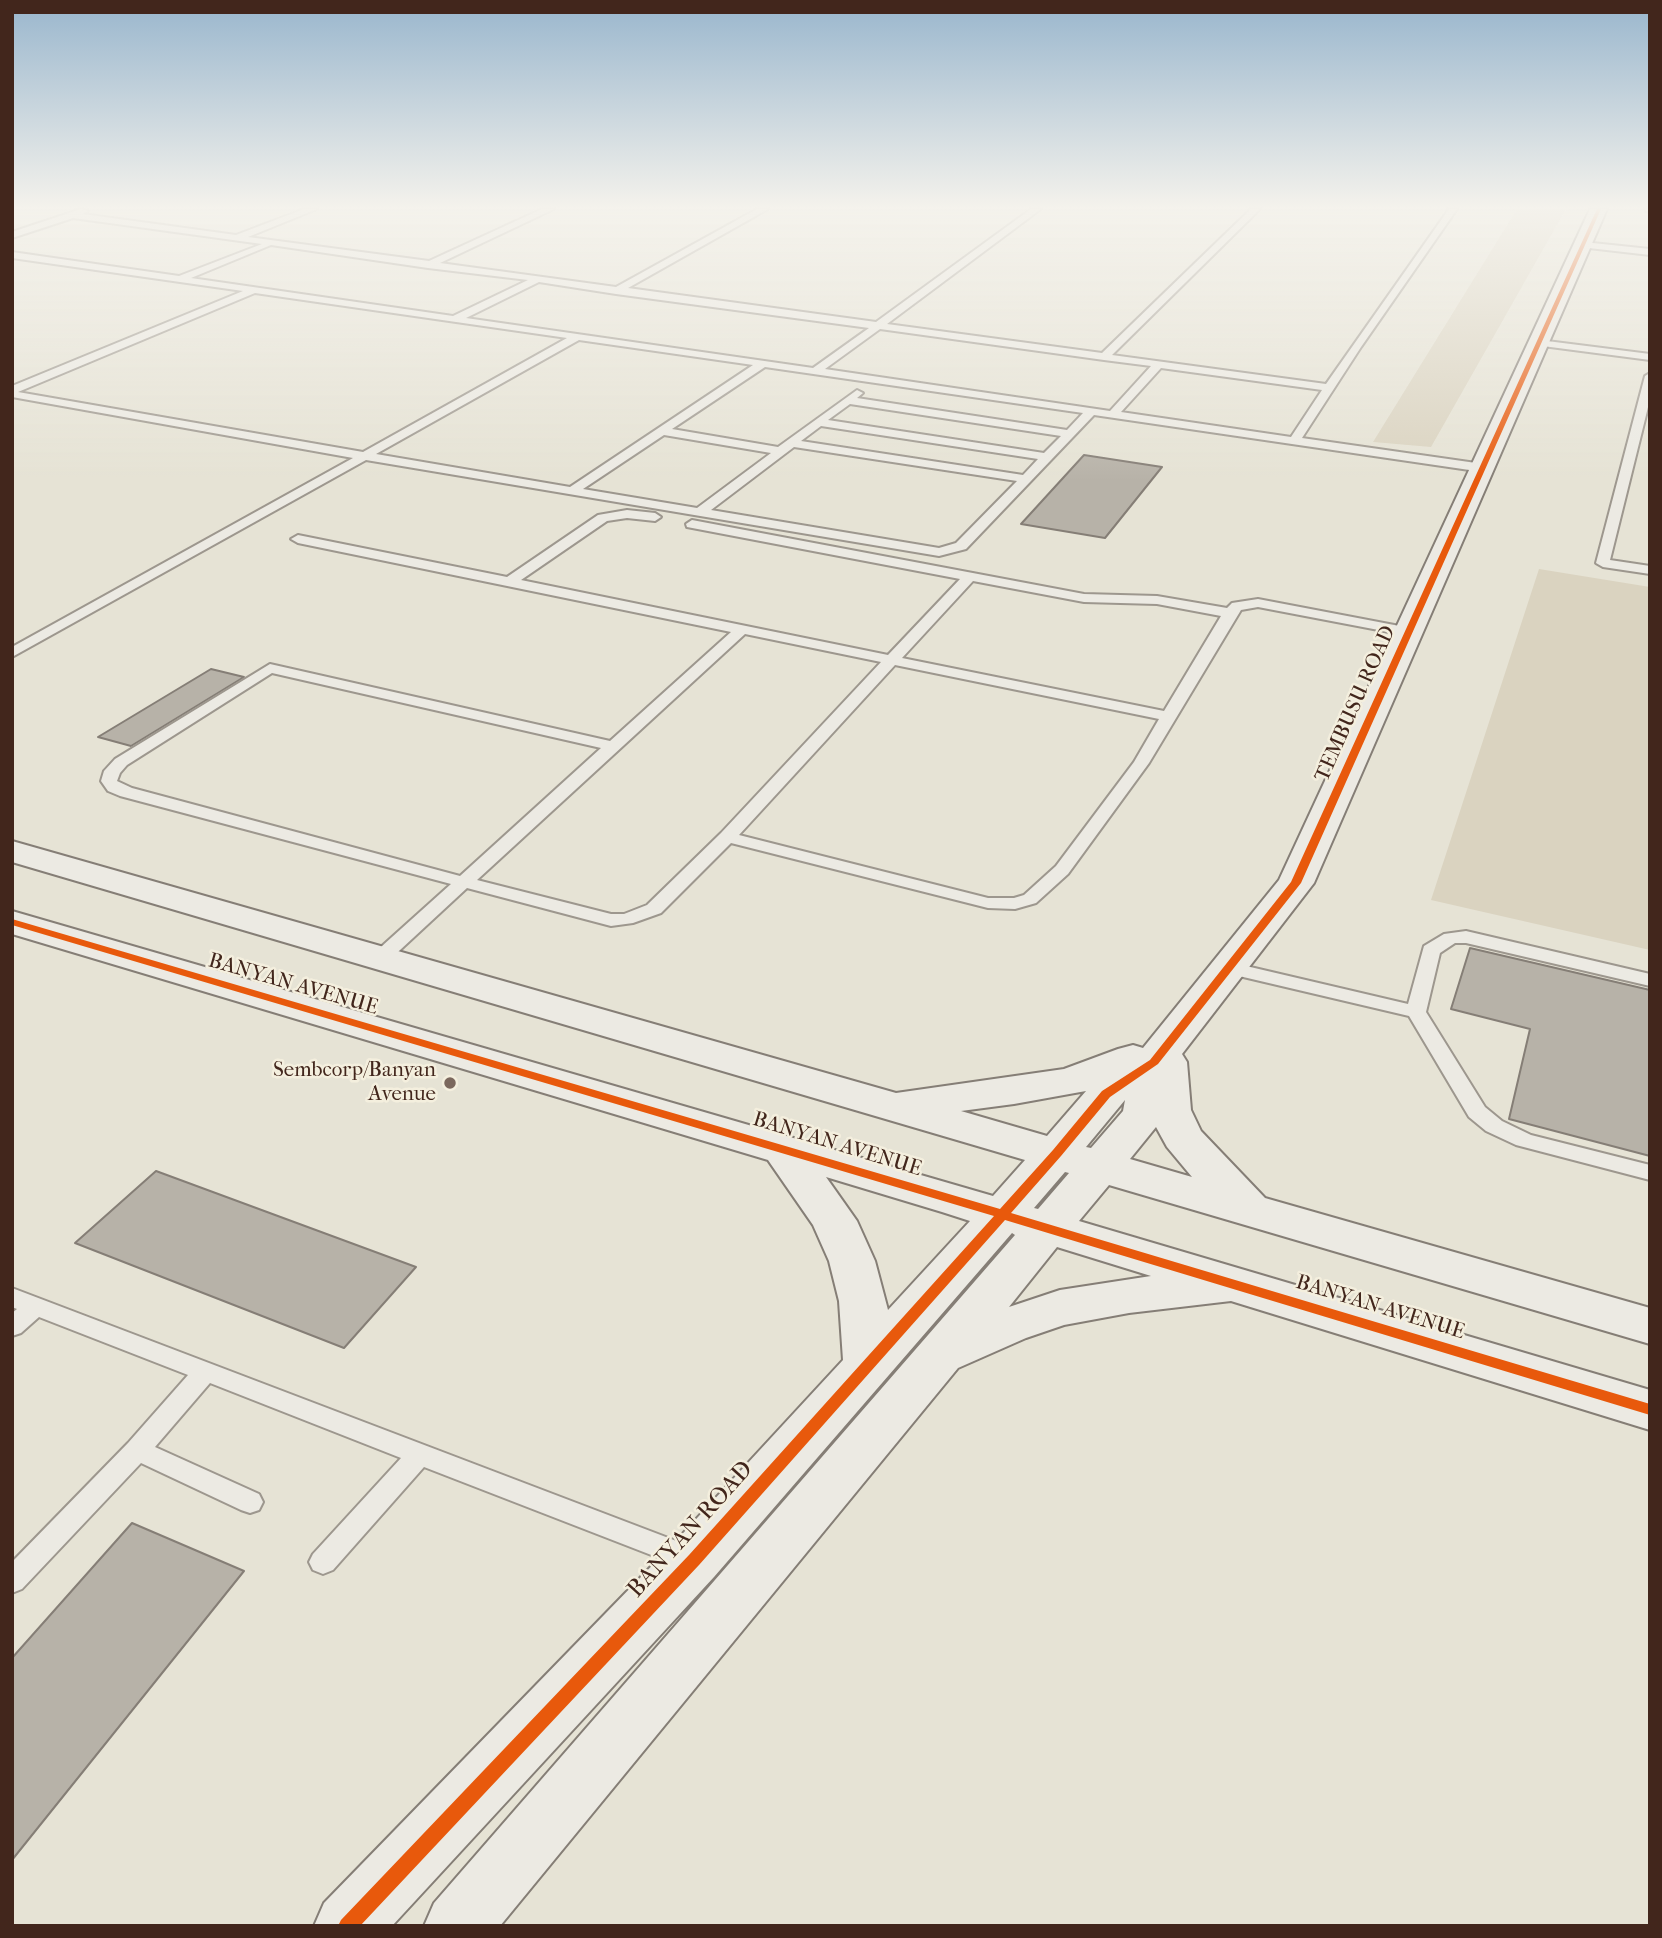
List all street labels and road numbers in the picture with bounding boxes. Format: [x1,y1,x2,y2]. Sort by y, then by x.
street label: TEMBUSU ROAD [1310,622,1402,786]
street label: BANYAN AVENUE [205,949,381,1021]
street label: BANYAN AVENUE [750,1107,924,1183]
street label: BANYAN AVENUE [1293,1270,1467,1346]
street label: BANYAN ROAD [622,1456,760,1604]

